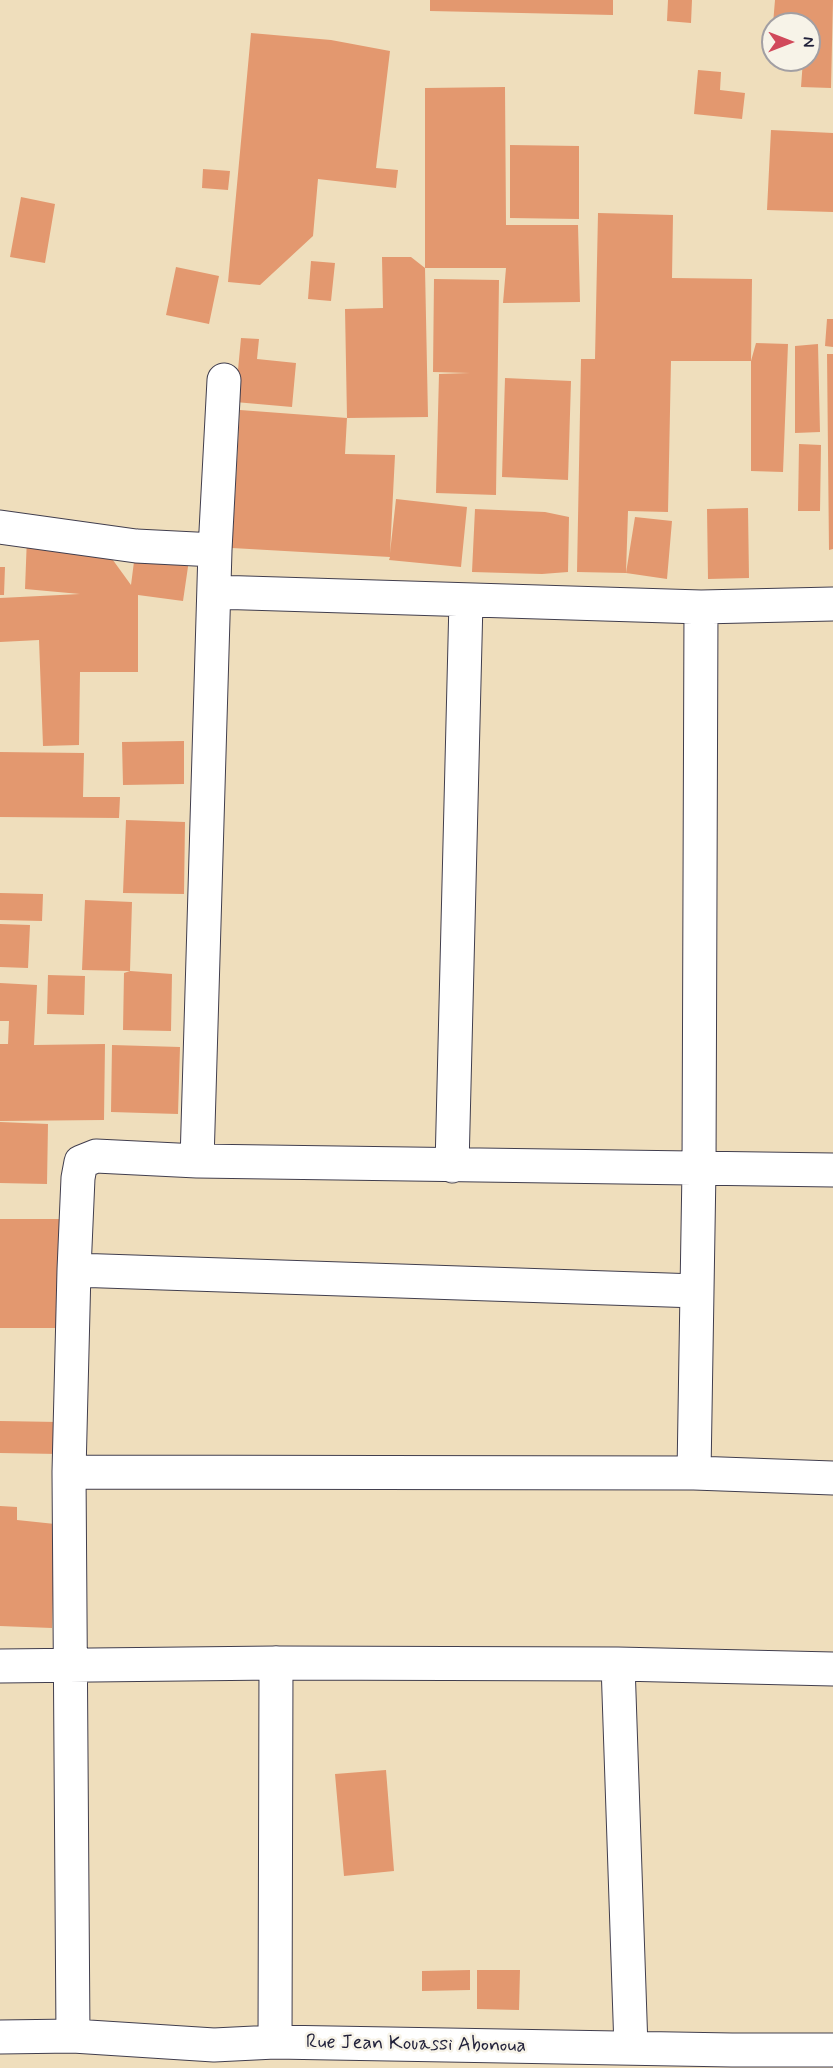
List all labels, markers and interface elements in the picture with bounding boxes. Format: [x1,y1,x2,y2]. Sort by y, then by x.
north arrow [761,12,821,72]
text: N [797,37,818,47]
street label: Rue Jean Kouassi Abonoua [306,2031,526,2059]

